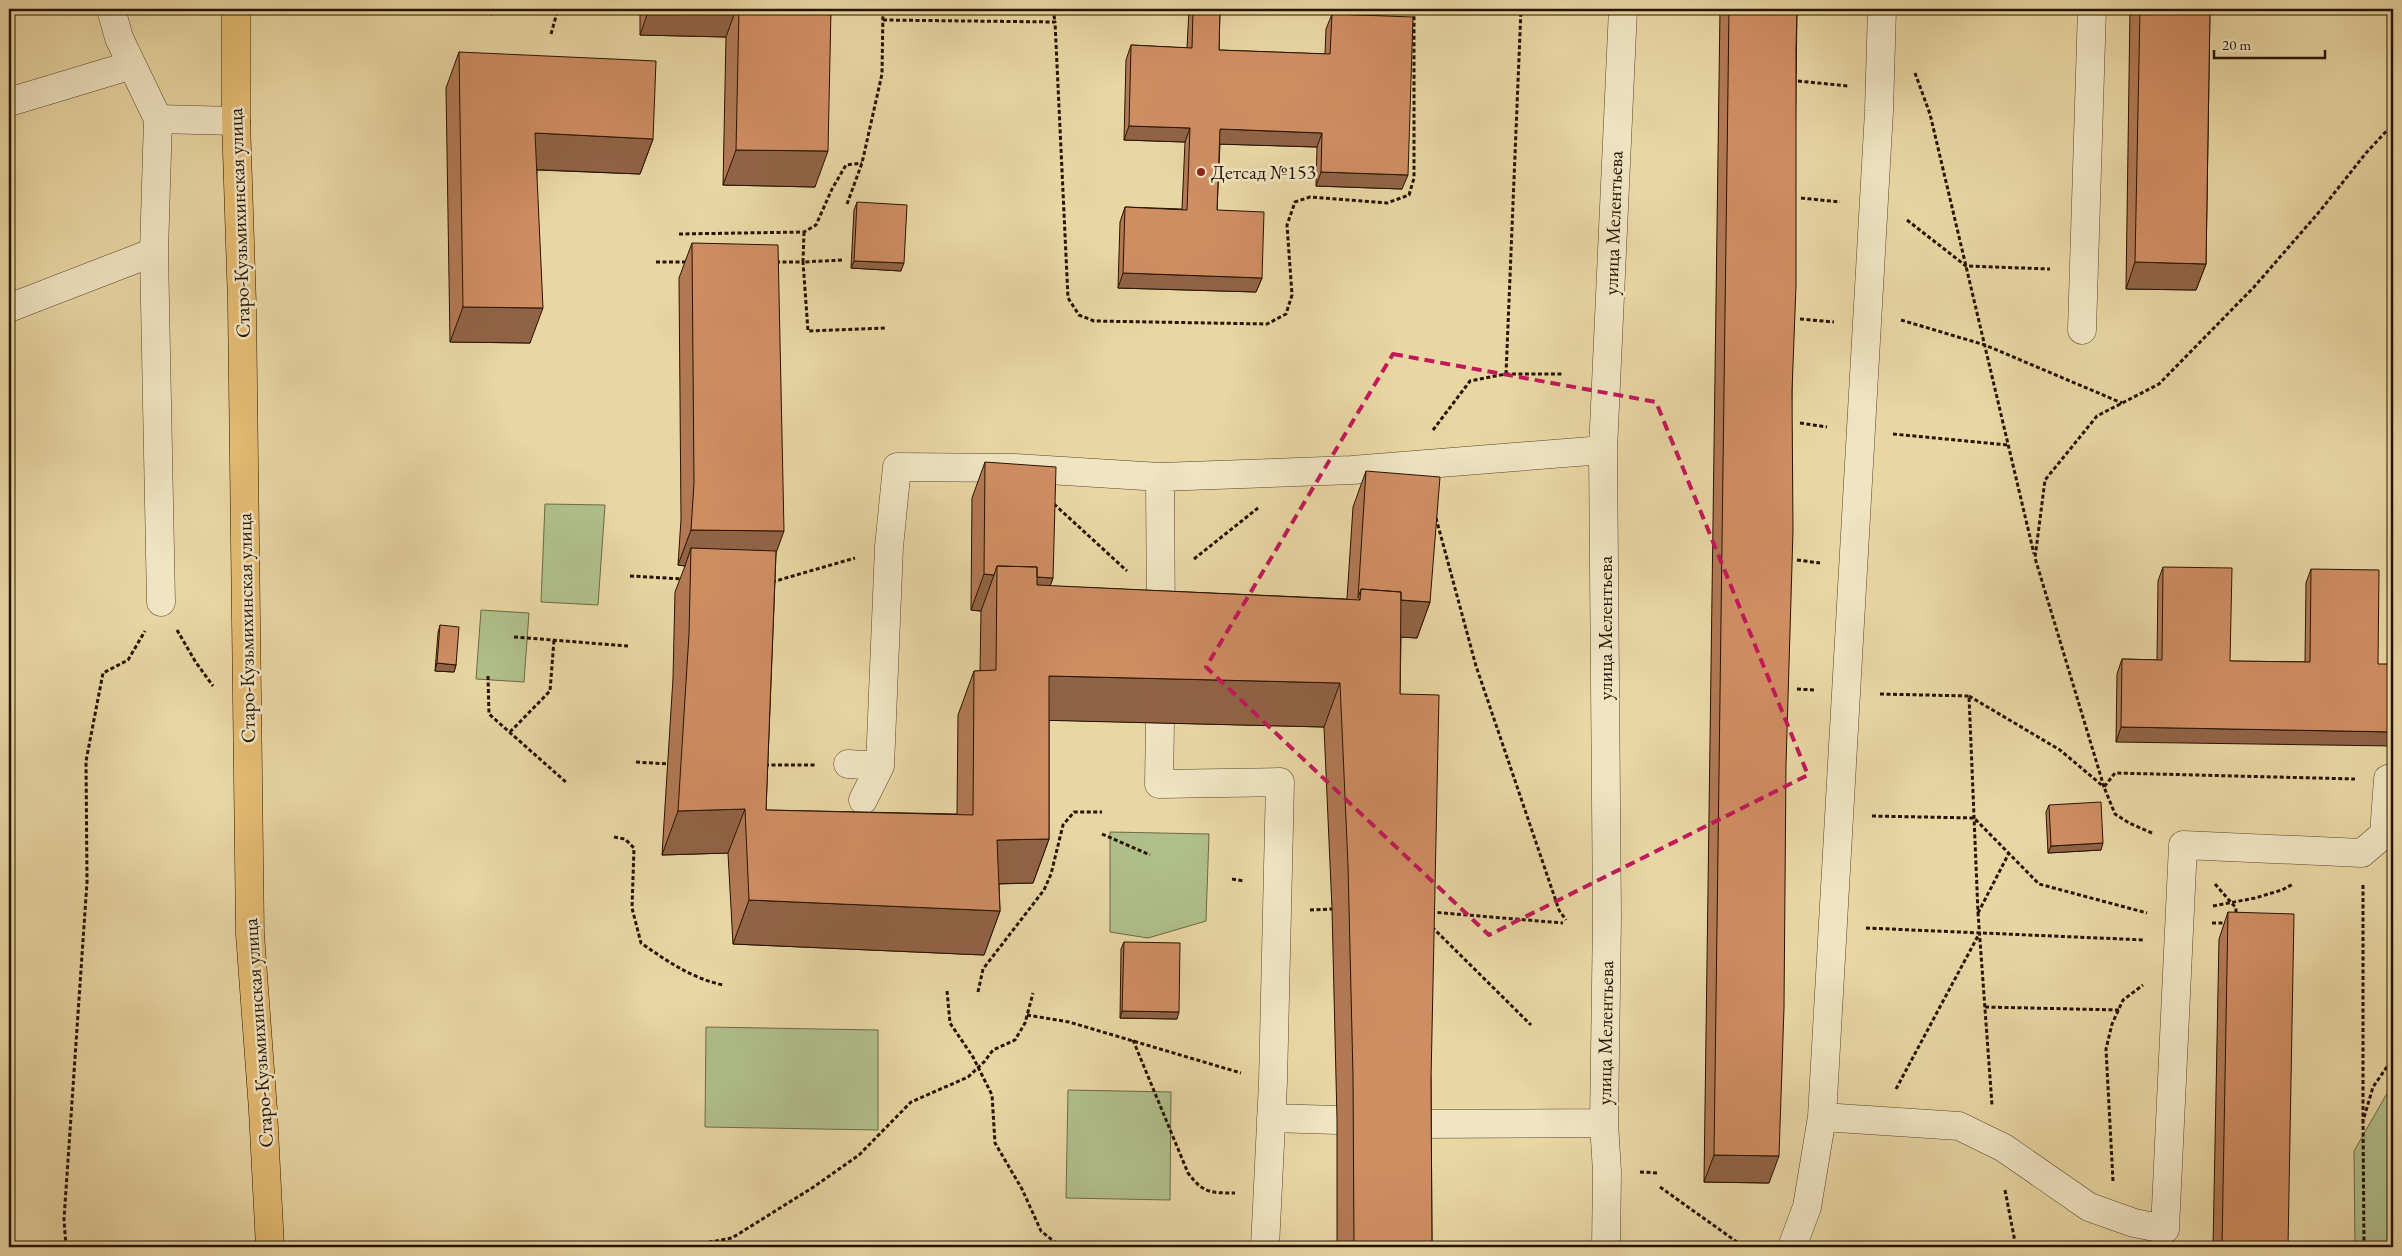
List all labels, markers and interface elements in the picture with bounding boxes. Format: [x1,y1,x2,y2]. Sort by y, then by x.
scale bar [2214,28,2326,60]
text: 20 m [2222,35,2251,54]
street label: Старо-Кузьмихинская улица [222,108,256,338]
street label: улица Мелентьева [1597,150,1629,296]
place label: Детсад №153 [1211,159,1316,185]
marker: Детсад №153 [1195,166,1207,178]
street label: Старо-Кузьмихинская улица [231,513,261,743]
street label: улица Мелентьева [1592,556,1618,700]
street label: Старо-Кузьмихинская улица [237,917,279,1149]
street label: улица Мелентьева [1591,961,1619,1105]

